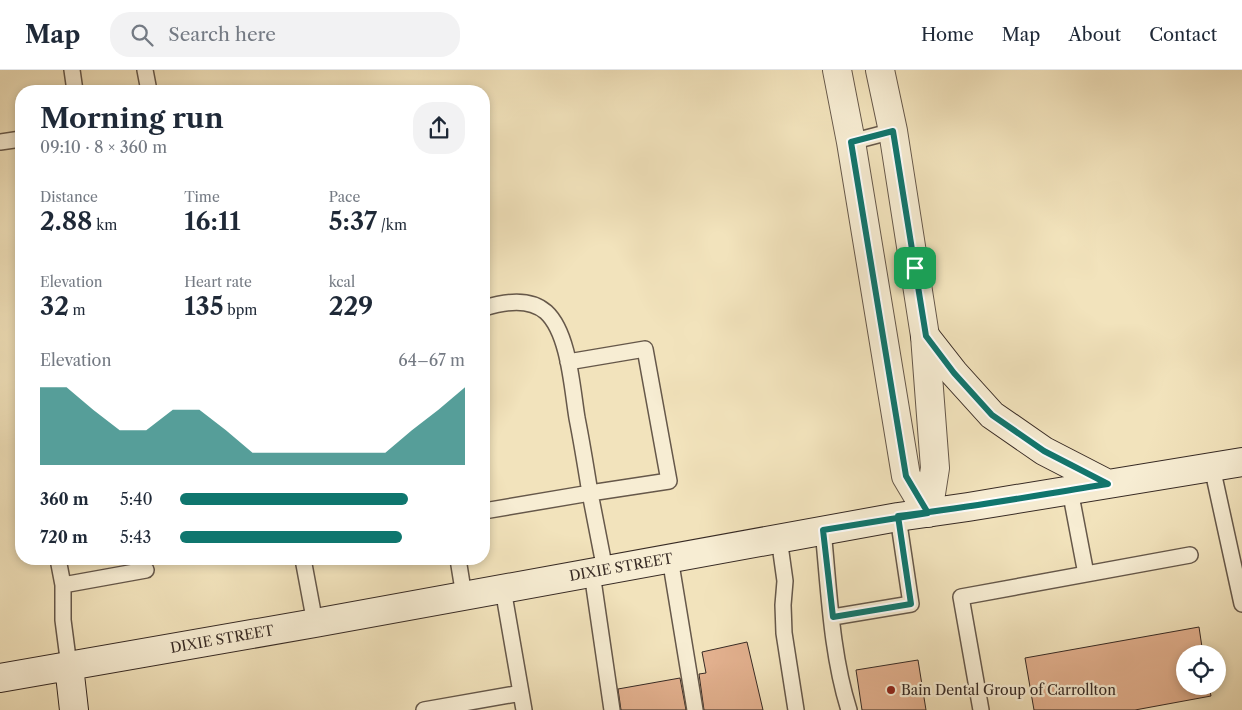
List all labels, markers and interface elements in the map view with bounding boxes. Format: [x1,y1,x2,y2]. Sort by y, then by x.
search box [110,12,460,57]
text: Map [25,20,80,49]
icon: search [128,21,156,49]
text: Search here [168,23,276,46]
text: Home [921,24,974,46]
text: Map [1002,24,1040,46]
text: About [1068,24,1121,46]
text: Contact [1149,24,1217,46]
text: Morning run [40,101,224,135]
button: share [413,102,465,154]
text: 09:10 · 8 × 360 m [40,137,167,157]
text: Distance [40,188,98,206]
text: Time [184,188,220,206]
text: Pace [329,188,360,206]
text: 2.88 [40,206,92,237]
text: 16:11 [184,206,240,237]
text: 5:37 [329,206,377,237]
text: km [92,216,117,234]
text: /km [377,216,407,234]
pin [894,247,936,289]
icon: arrive [901,254,929,282]
text: Elevation [40,273,103,291]
text: Heart rate [184,273,252,291]
text: kcal [329,273,355,291]
text: 32 [40,291,69,322]
text: 135 [184,291,224,322]
text: 229 [329,291,373,322]
text: m [69,301,86,319]
text: bpm [224,301,257,319]
text: Elevation [40,350,111,370]
text: 64–67 m [398,350,465,370]
text: 360 m [40,489,89,509]
text: 5:40 [120,489,153,509]
text: 720 m [40,527,88,547]
text: 5:43 [120,527,151,547]
street label: DIXIE STREET [568,549,675,585]
street label: DIXIE STREET [169,621,276,657]
map controls [1176,645,1226,695]
button: locate [1176,645,1226,695]
place label: Bain Dental Group of Carrollton [901,681,1116,699]
marker: Bain Dental Group of Carrollton [885,684,897,696]

